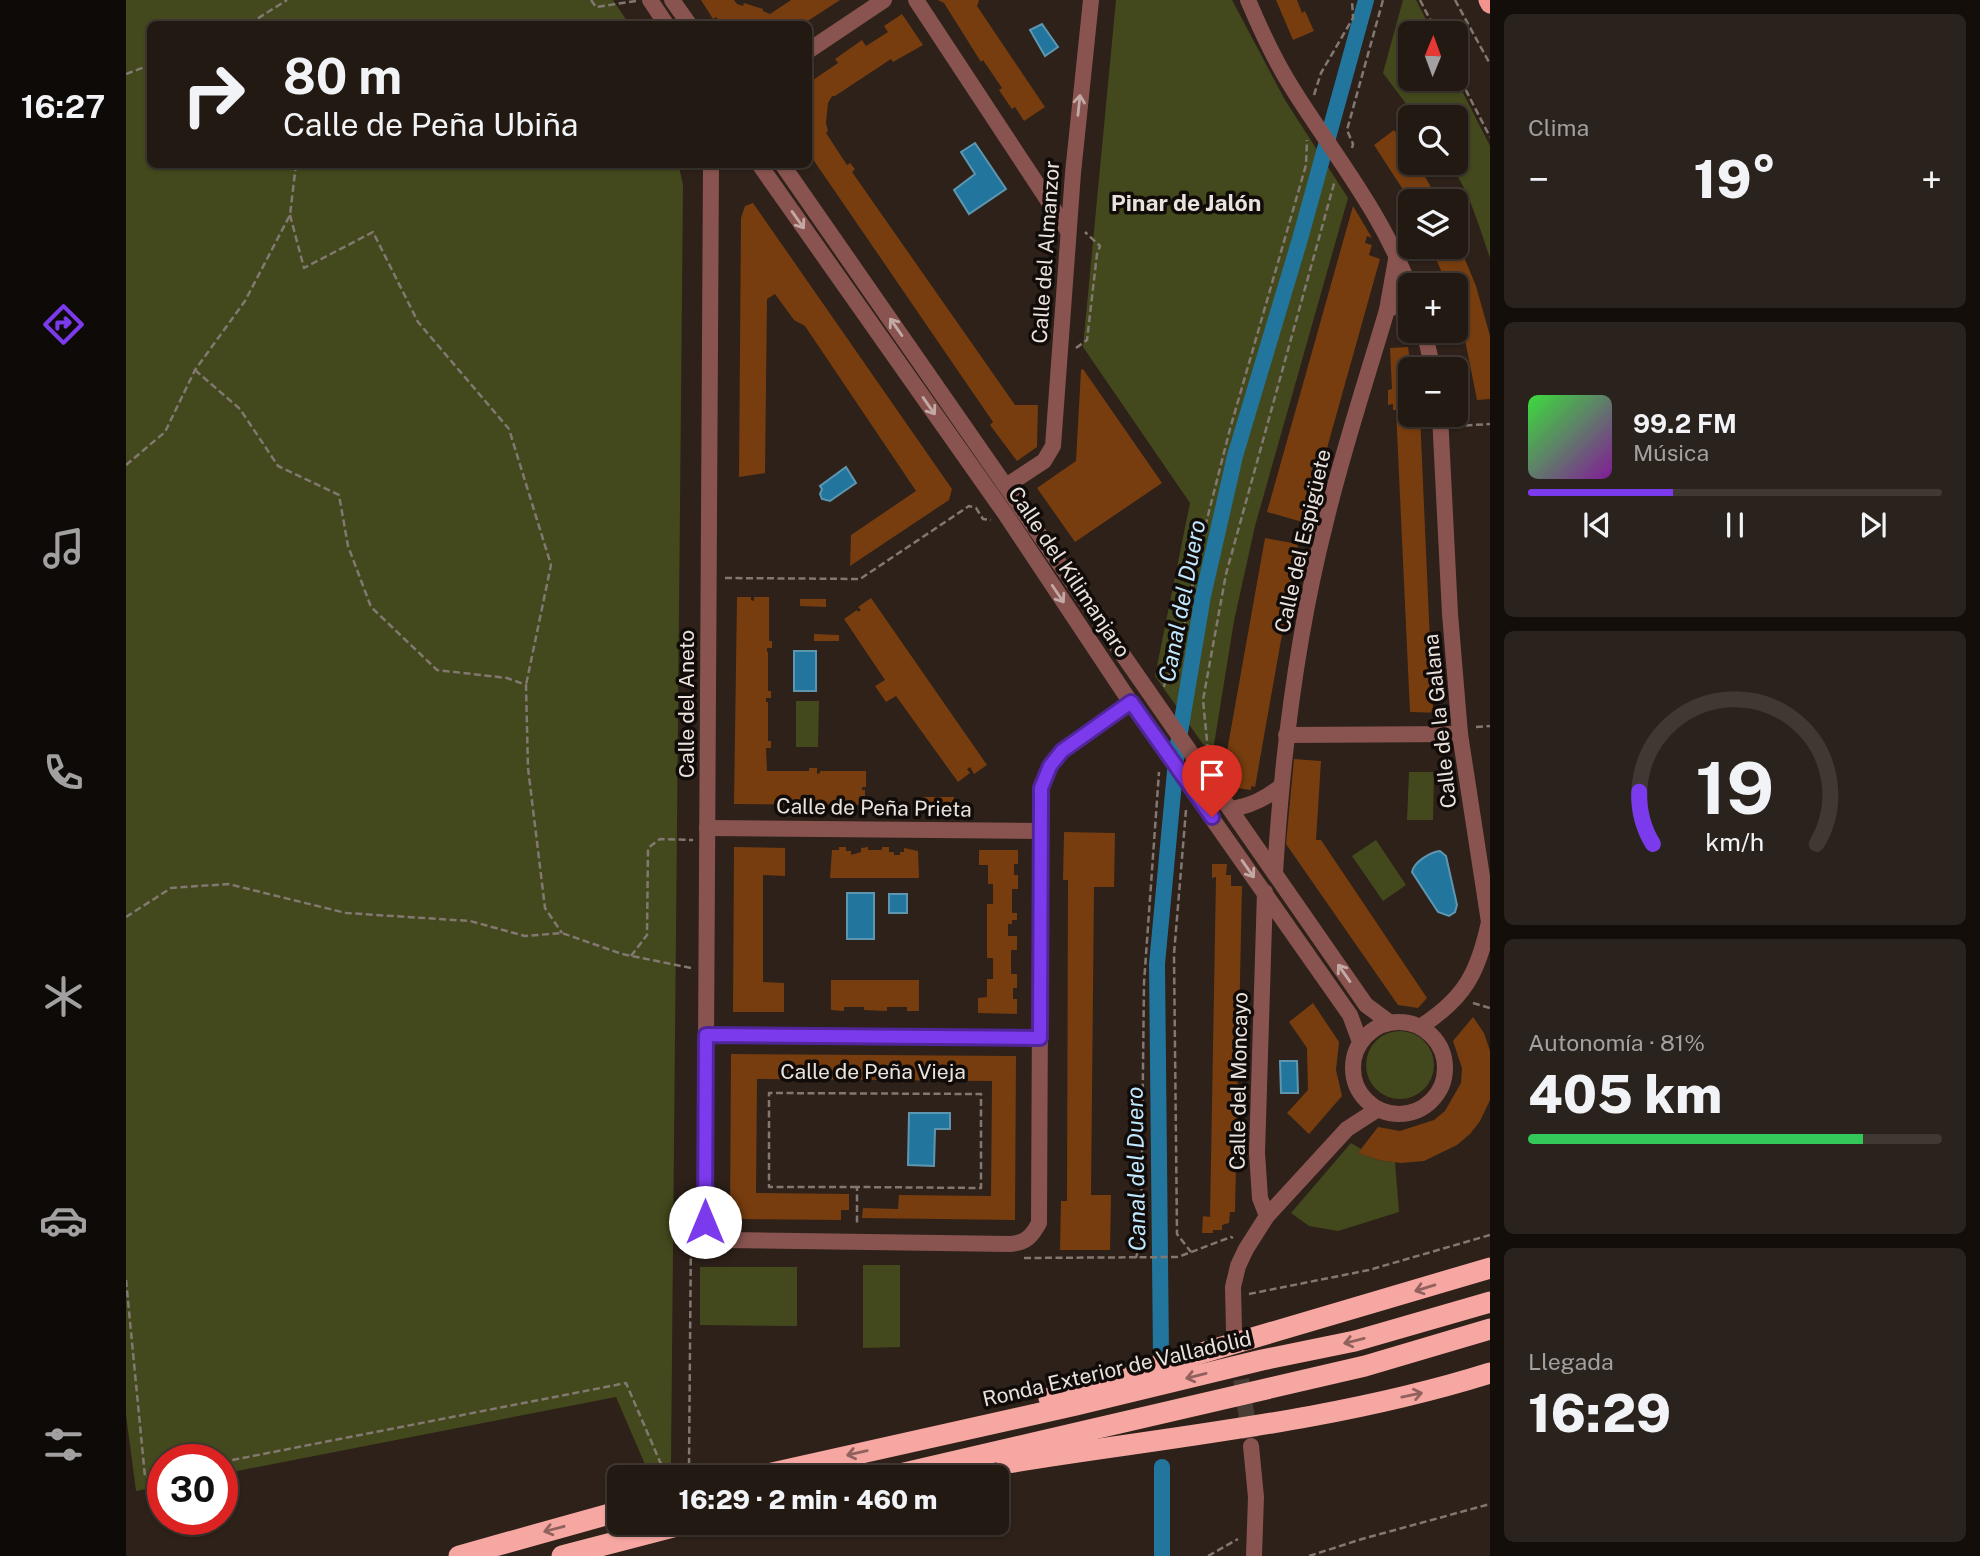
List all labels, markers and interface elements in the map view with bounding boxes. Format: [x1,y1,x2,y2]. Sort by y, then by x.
north arrow [1398,21,1468,91]
map controls [1398,21,1468,427]
text: 80 m [283,47,402,105]
icon: right [168,49,259,140]
text: 16:27 [21,88,105,125]
one-way arrow [1073,94,1086,117]
button: search [1398,105,1468,175]
text: Calle de Peña Ubiña [283,106,579,143]
text: Clima [1528,114,1589,141]
text: 19° [1694,149,1776,210]
text: − [1528,157,1549,202]
text: + [1921,157,1942,202]
street label: Calle del Almanzor [1027,160,1064,344]
district label: Pinar de Jalón [1111,189,1261,216]
button: layers [1398,189,1468,259]
one-way arrow [791,210,805,229]
button: + [1398,273,1468,343]
icon: directions [39,300,88,349]
one-way arrow [889,318,903,337]
button: − [1398,357,1468,427]
one-way arrow [922,396,936,415]
text: 99.2 FM [1633,408,1737,439]
text: Música [1633,439,1709,466]
street label: Calle del Espigüete [1269,447,1336,635]
street label: Calle del Kilimanjaro [1003,482,1136,662]
icon: previous [1578,506,1616,544]
icon: pause [1716,506,1754,544]
icon: next [1854,506,1892,544]
water label: Canal del Duero [1153,518,1210,684]
icon: music [39,524,88,573]
one-way arrow [1051,583,1065,603]
street label: Calle del Aneto [674,630,699,778]
street label: Calle de la Galana [1418,633,1461,810]
pin [1182,745,1242,817]
text: 19 [1695,745,1775,830]
icon: phone [39,748,88,797]
icon: arrive [1193,756,1231,794]
street label: Calle de Peña Prieta [776,793,972,822]
text: km/h [1706,827,1764,857]
one-way arrow [1241,859,1255,878]
one-way arrow [1337,963,1351,983]
icon: climate [39,972,88,1021]
street label: Calle del Moncayo [1224,992,1253,1170]
text: Autonomía · 81% [1528,1029,1705,1056]
street label: Calle de Peña Vieja [780,1059,966,1084]
text: 405 km [1528,1064,1722,1125]
water label: Canal del Duero [1121,1086,1150,1252]
position arrow [668,1185,742,1259]
icon: car [39,1196,88,1245]
one-way arrow [1414,1282,1436,1295]
street label: Ronda Exterior de Valladolid [980,1325,1254,1412]
one-way arrow [1343,1335,1366,1348]
text: Llegada [1528,1348,1614,1375]
one-way arrow [1185,1370,1208,1383]
text: 16:29 [1528,1383,1671,1444]
one-way arrow [1400,1387,1423,1401]
icon: filters [39,1420,88,1469]
speed limit sign: 30 [147,1444,238,1535]
one-way arrow [846,1447,869,1460]
text: 16:29 · 2 min · 460 m [679,1484,937,1515]
one-way arrow [543,1523,565,1536]

